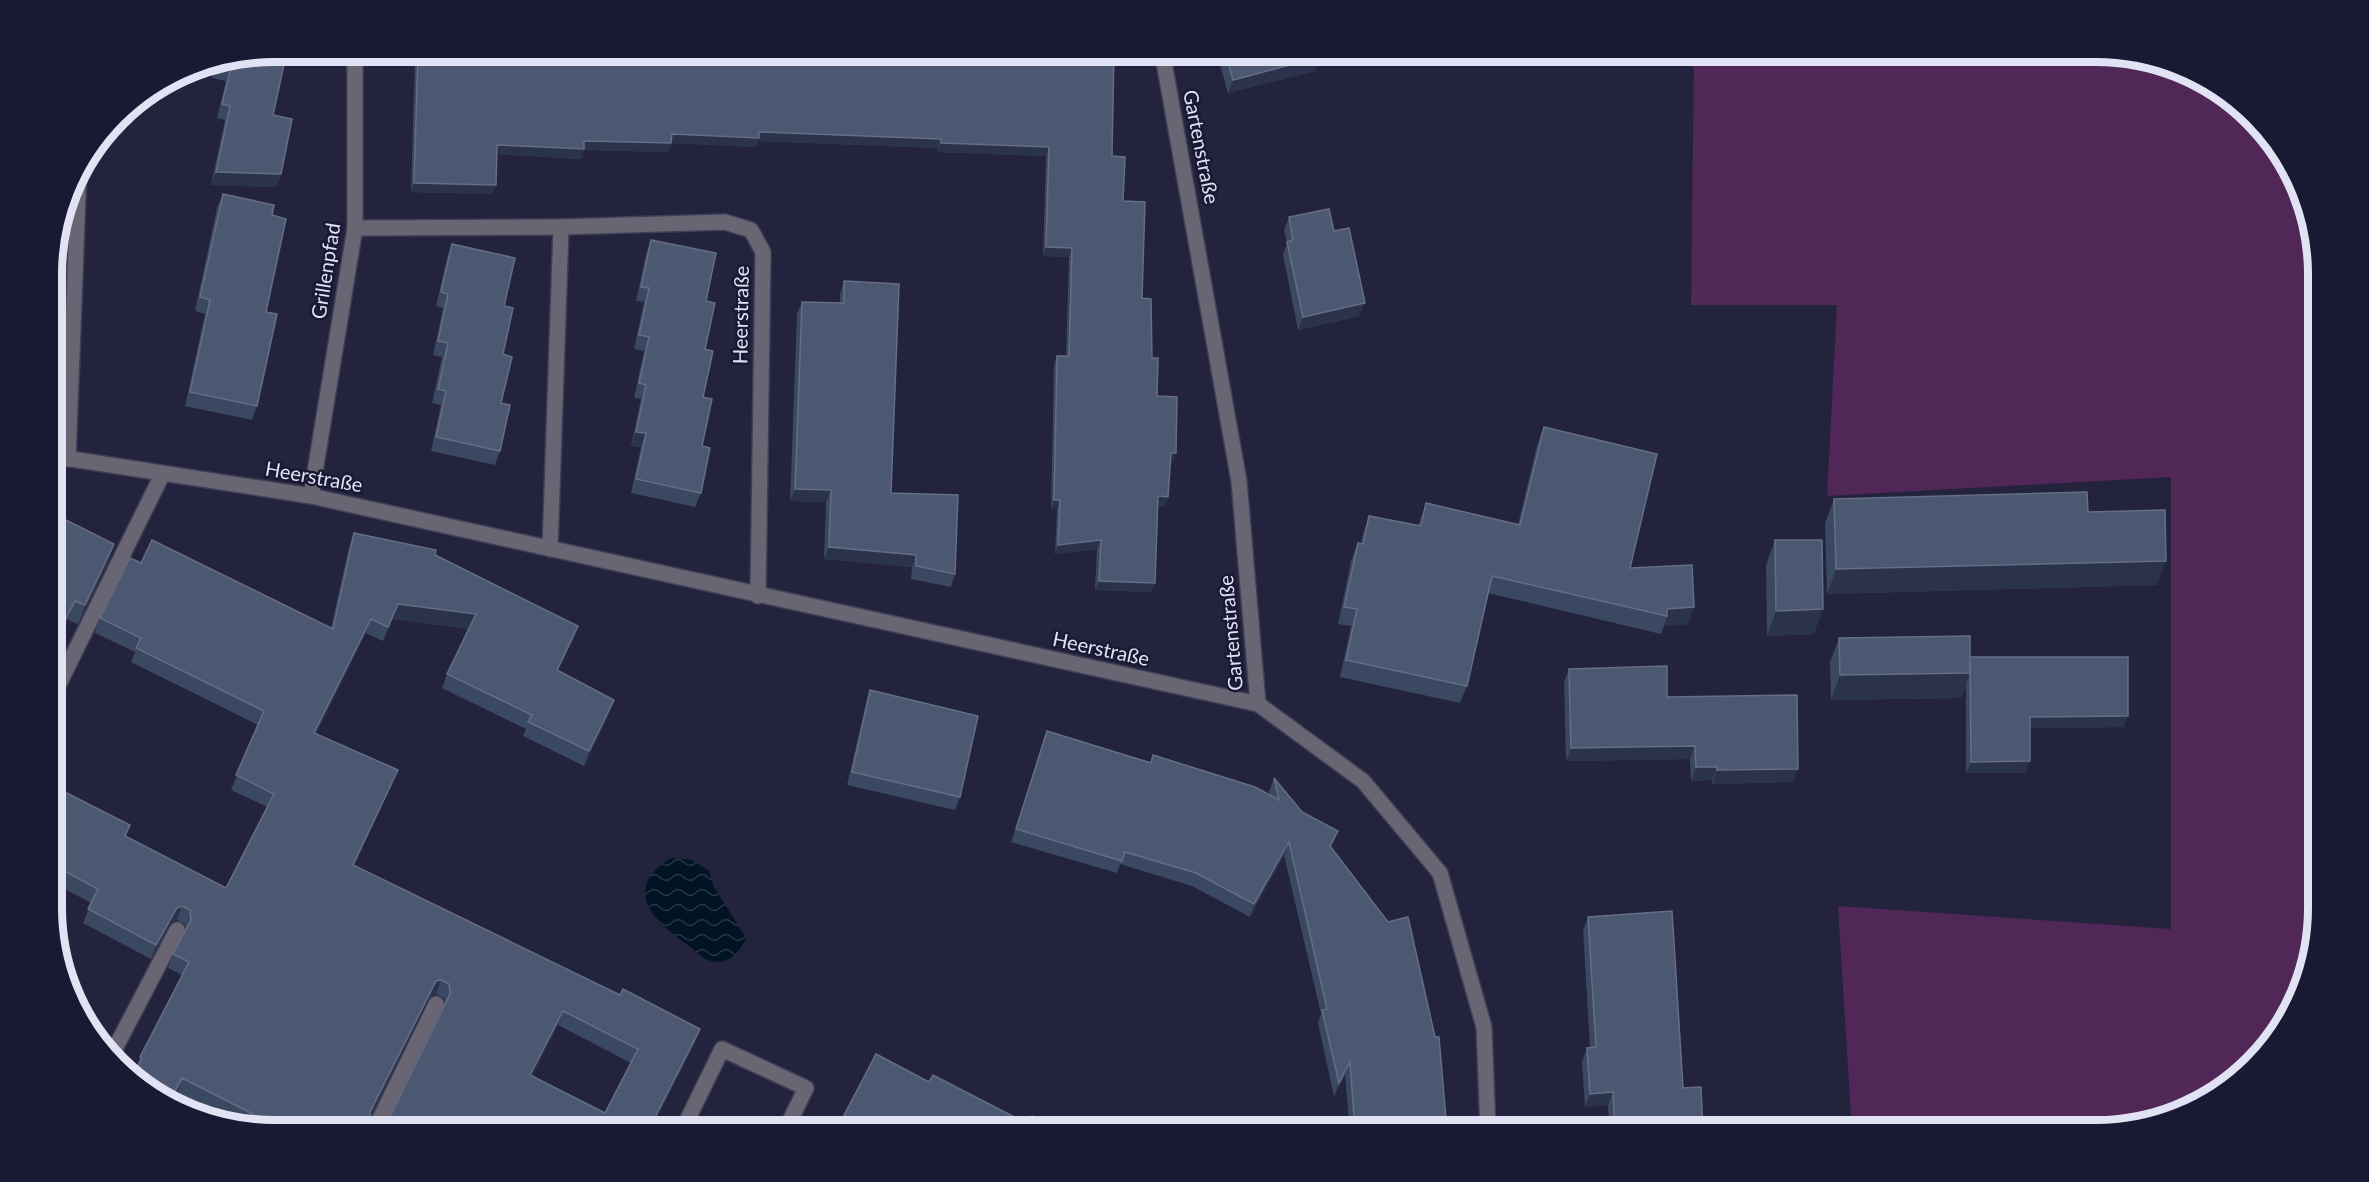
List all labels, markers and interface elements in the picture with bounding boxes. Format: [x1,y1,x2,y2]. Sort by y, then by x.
street label: Gartenstraße [1179,88,1225,206]
street label: Grillenpfad [306,221,344,321]
street label: Heerstraße [727,266,753,364]
street label: Heerstraße [264,456,365,496]
street label: Gartenstraße [1213,574,1247,692]
street label: Heerstraße [1051,626,1152,670]

